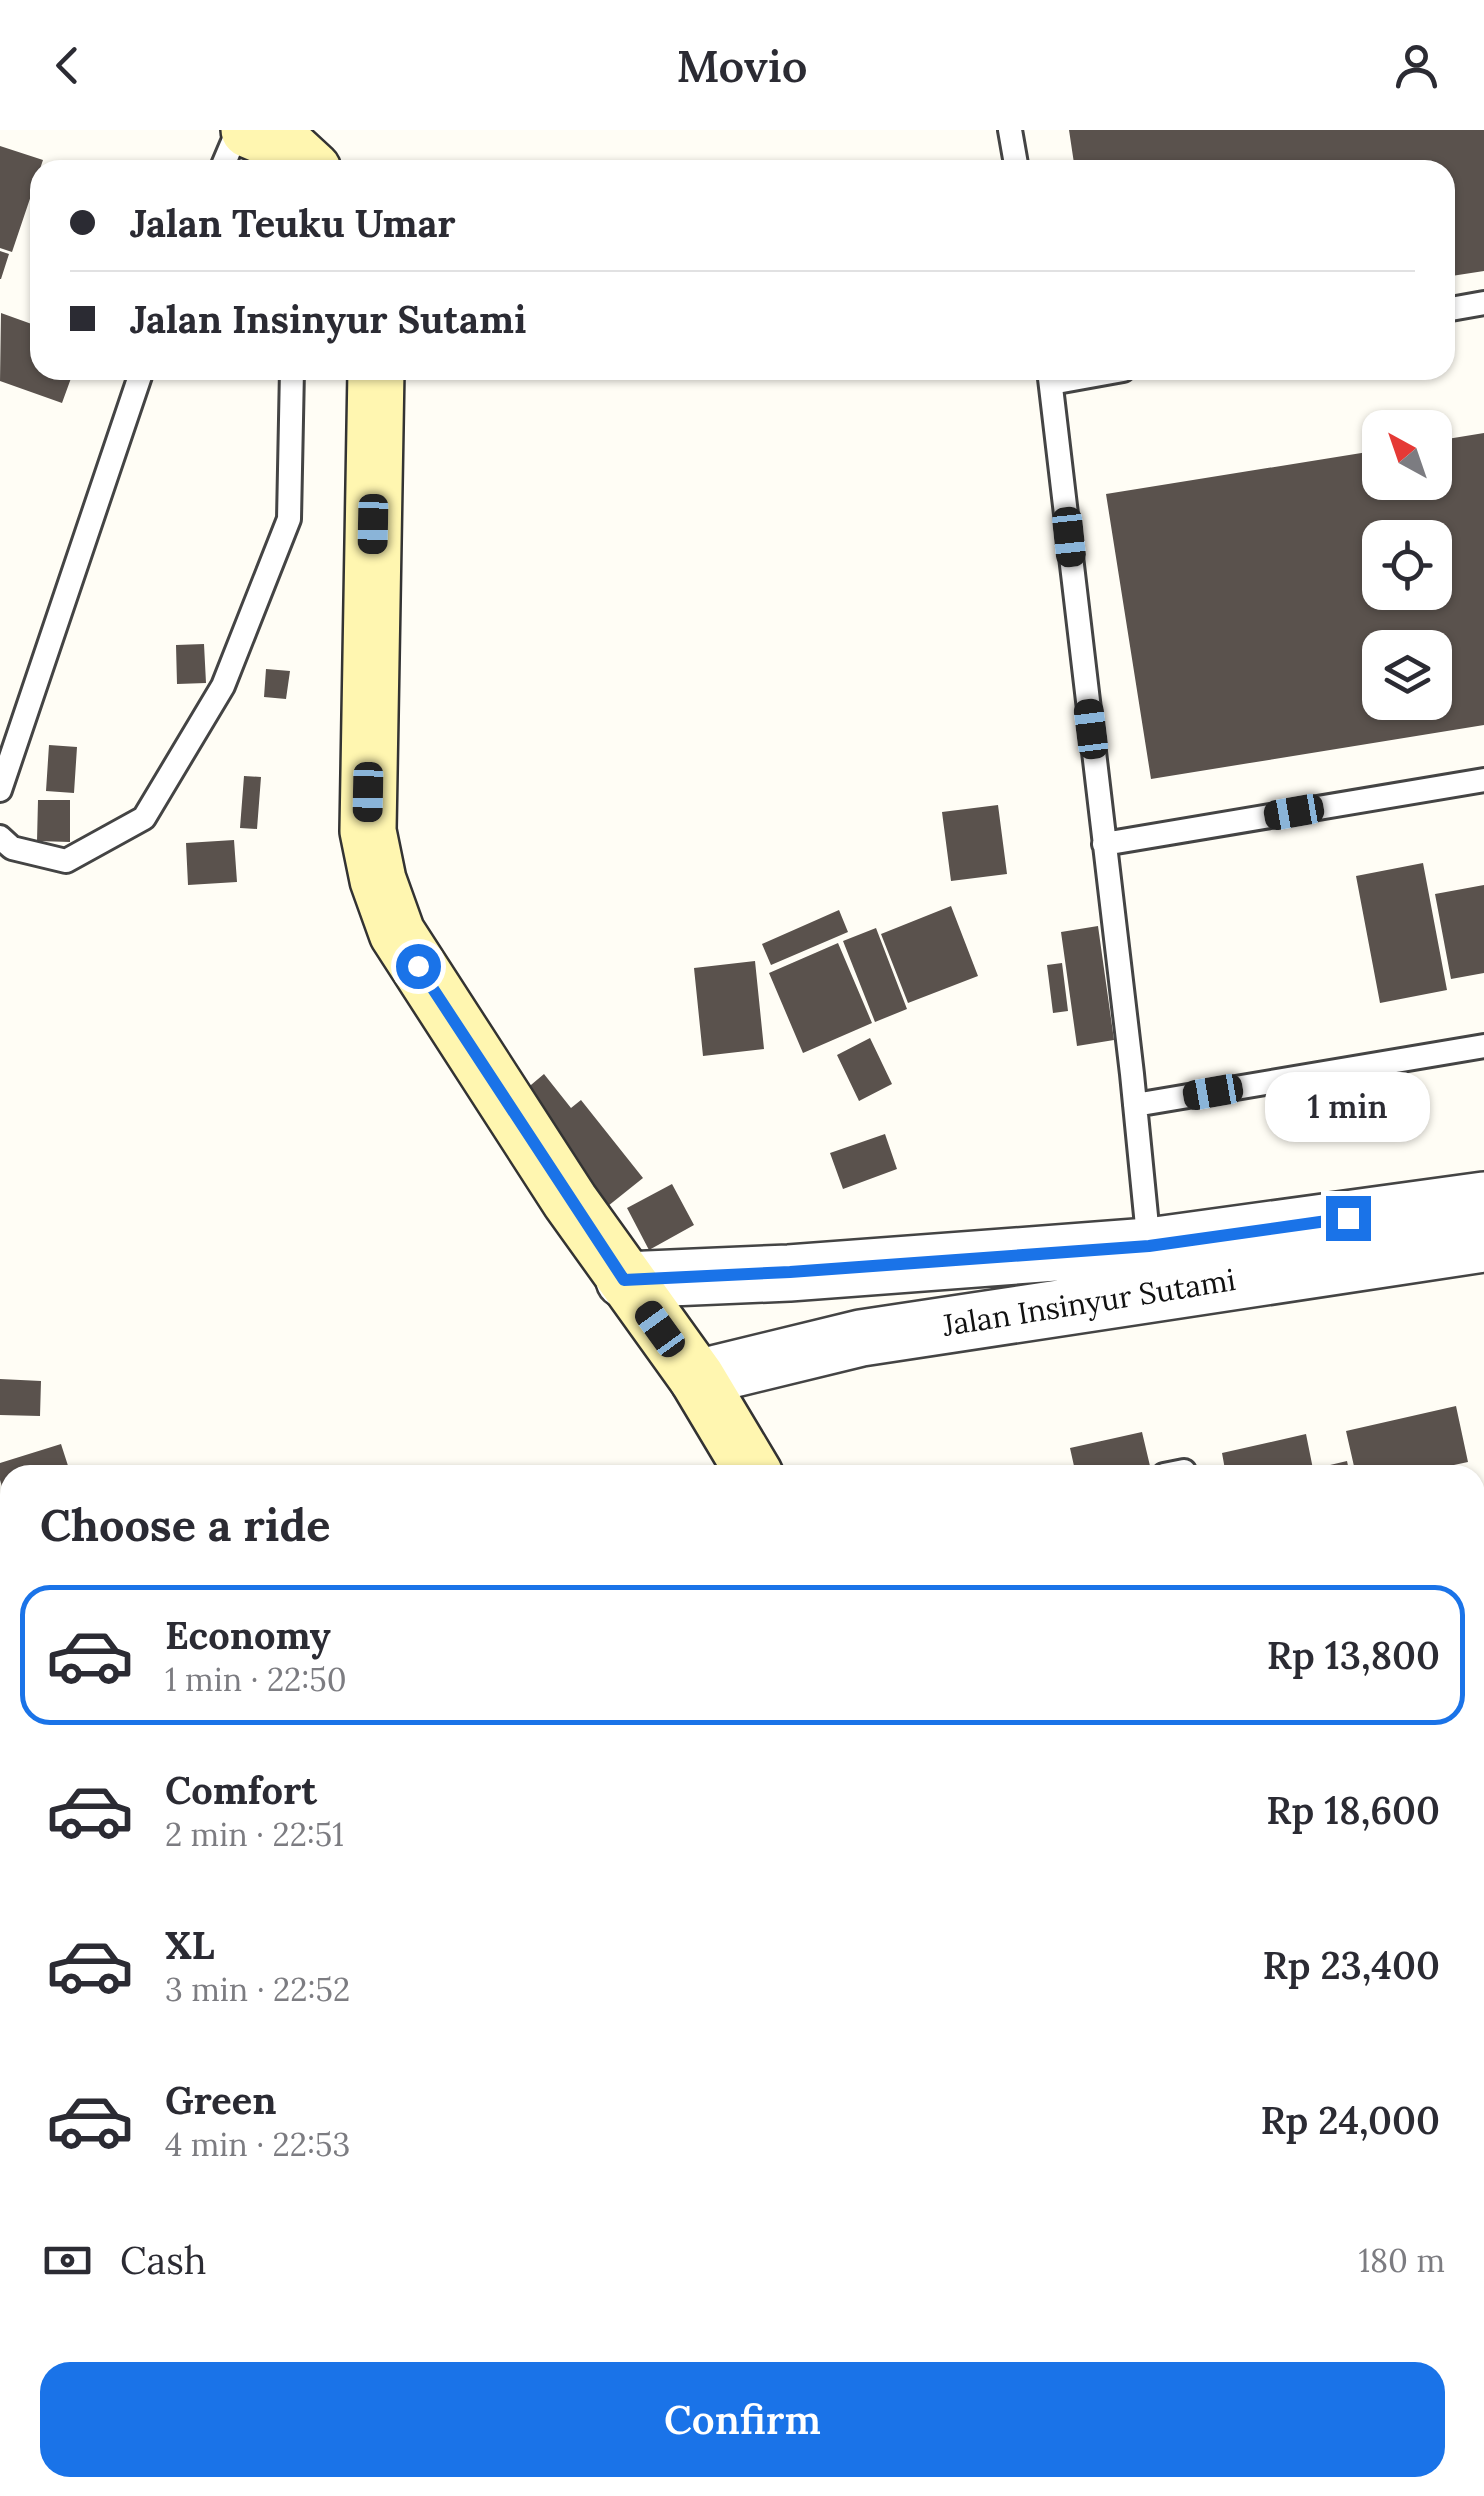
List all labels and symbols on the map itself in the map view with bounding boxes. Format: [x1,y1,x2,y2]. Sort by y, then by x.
north arrow [1362,410,1452,500]
car [357,494,389,554]
car [1051,506,1087,568]
car [1072,697,1110,761]
car [352,762,384,822]
car [1262,792,1326,832]
route start [396,944,441,989]
car [1181,1072,1245,1112]
callout: 1 min [1266,1073,1430,1143]
route end [1326,1196,1371,1241]
street label: Jalan Insinyur Sutami [939,1260,1238,1345]
car [630,1296,690,1362]

